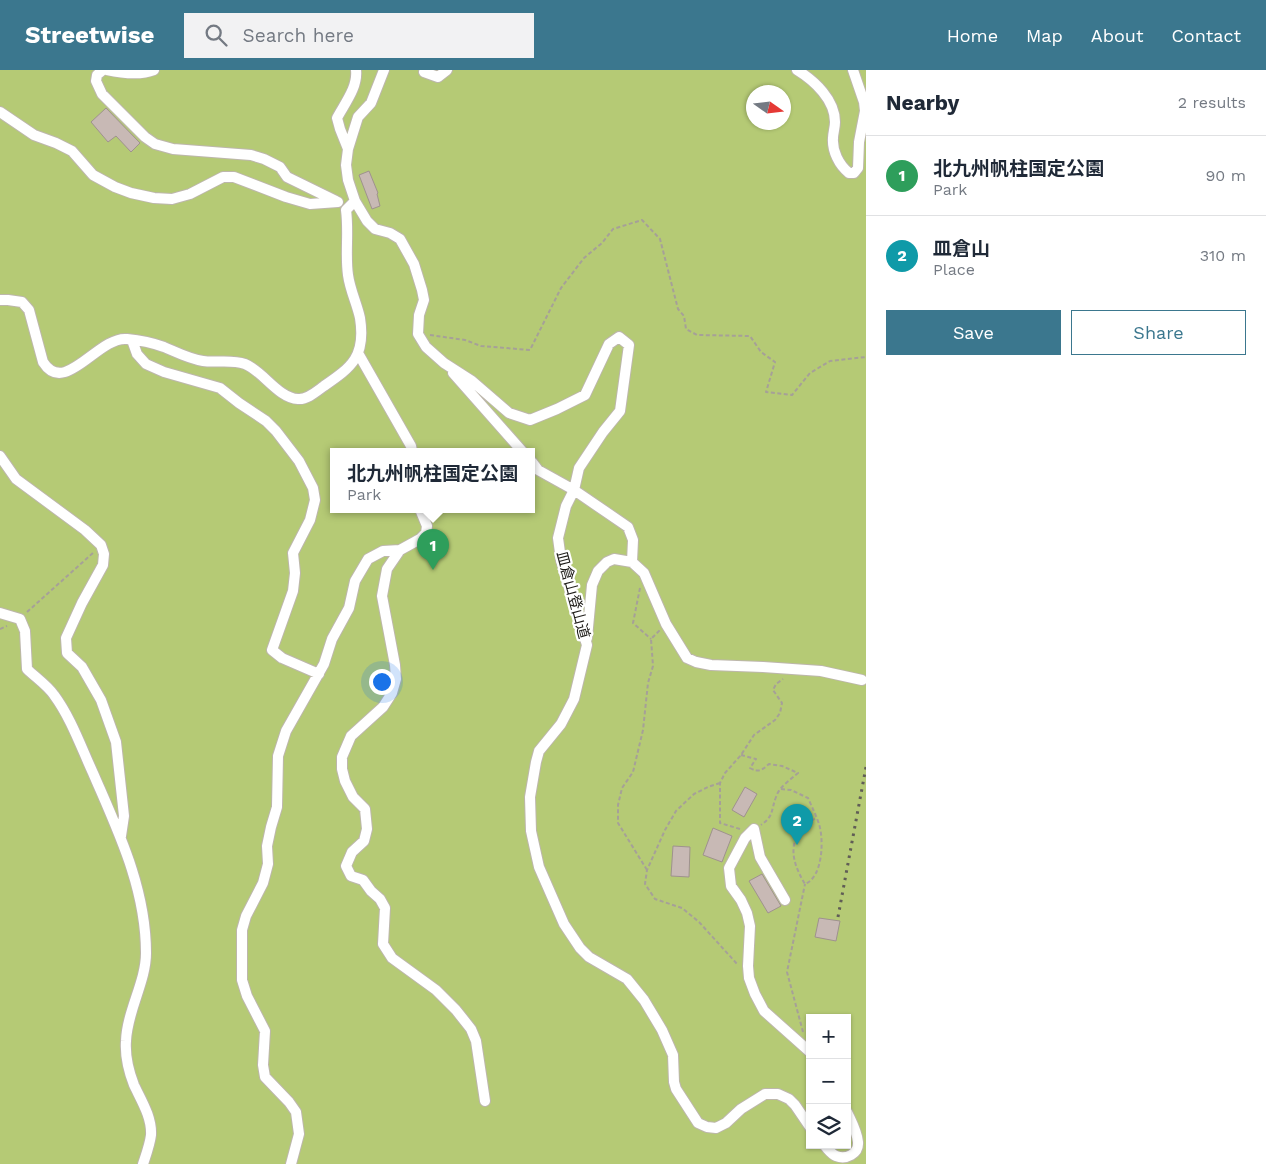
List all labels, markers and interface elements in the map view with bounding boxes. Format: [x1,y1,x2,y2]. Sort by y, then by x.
search box [184,13,534,58]
text: Streetwise [25,21,154,49]
icon: search [202,21,230,49]
text: Search here [242,24,354,47]
text: Home [947,25,998,46]
text: Map [1026,25,1063,46]
text: About [1091,25,1143,46]
text: Contact [1171,25,1241,46]
north arrow [746,85,791,130]
text: Nearby [886,90,959,115]
text: 2 results [1178,93,1246,112]
text: 北九州帆柱国定公園 [933,157,1104,180]
text: 1 [899,166,905,185]
text: 90 m [1205,166,1246,185]
text: Park [933,180,967,199]
text: 皿倉山 [933,237,990,260]
text: 2 [897,246,907,265]
text: 310 m [1200,246,1246,265]
text: Place [933,260,975,279]
button: Save [886,310,1061,355]
button: Share [1071,310,1246,355]
popup [330,448,535,513]
text: 北九州帆柱国定公園 [347,462,518,485]
text: Park [347,485,381,504]
pin: 1 [417,529,449,570]
street label: 皿倉山登山道 [553,549,593,641]
your location [369,669,395,695]
pin: 2 [781,804,813,845]
map controls [806,1014,851,1149]
button: + [806,1014,851,1059]
button: − [806,1059,851,1104]
button: layers [806,1104,851,1149]

